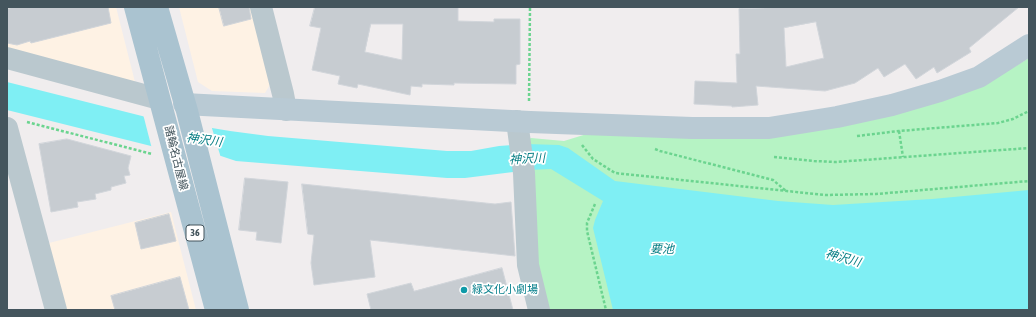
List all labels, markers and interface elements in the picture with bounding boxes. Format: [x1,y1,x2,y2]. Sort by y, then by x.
street label: 諸輪名古屋線 [162,124,190,192]
water label: 神沢川 [185,130,223,150]
water label: 神沢川 [509,151,545,167]
road number: 36 [186,225,204,241]
water label: 要池 [650,242,674,256]
water label: 神沢川 [824,246,862,270]
place label: 緑文化小劇場 [472,283,538,297]
marker: 緑文化小劇場 [459,285,469,295]

